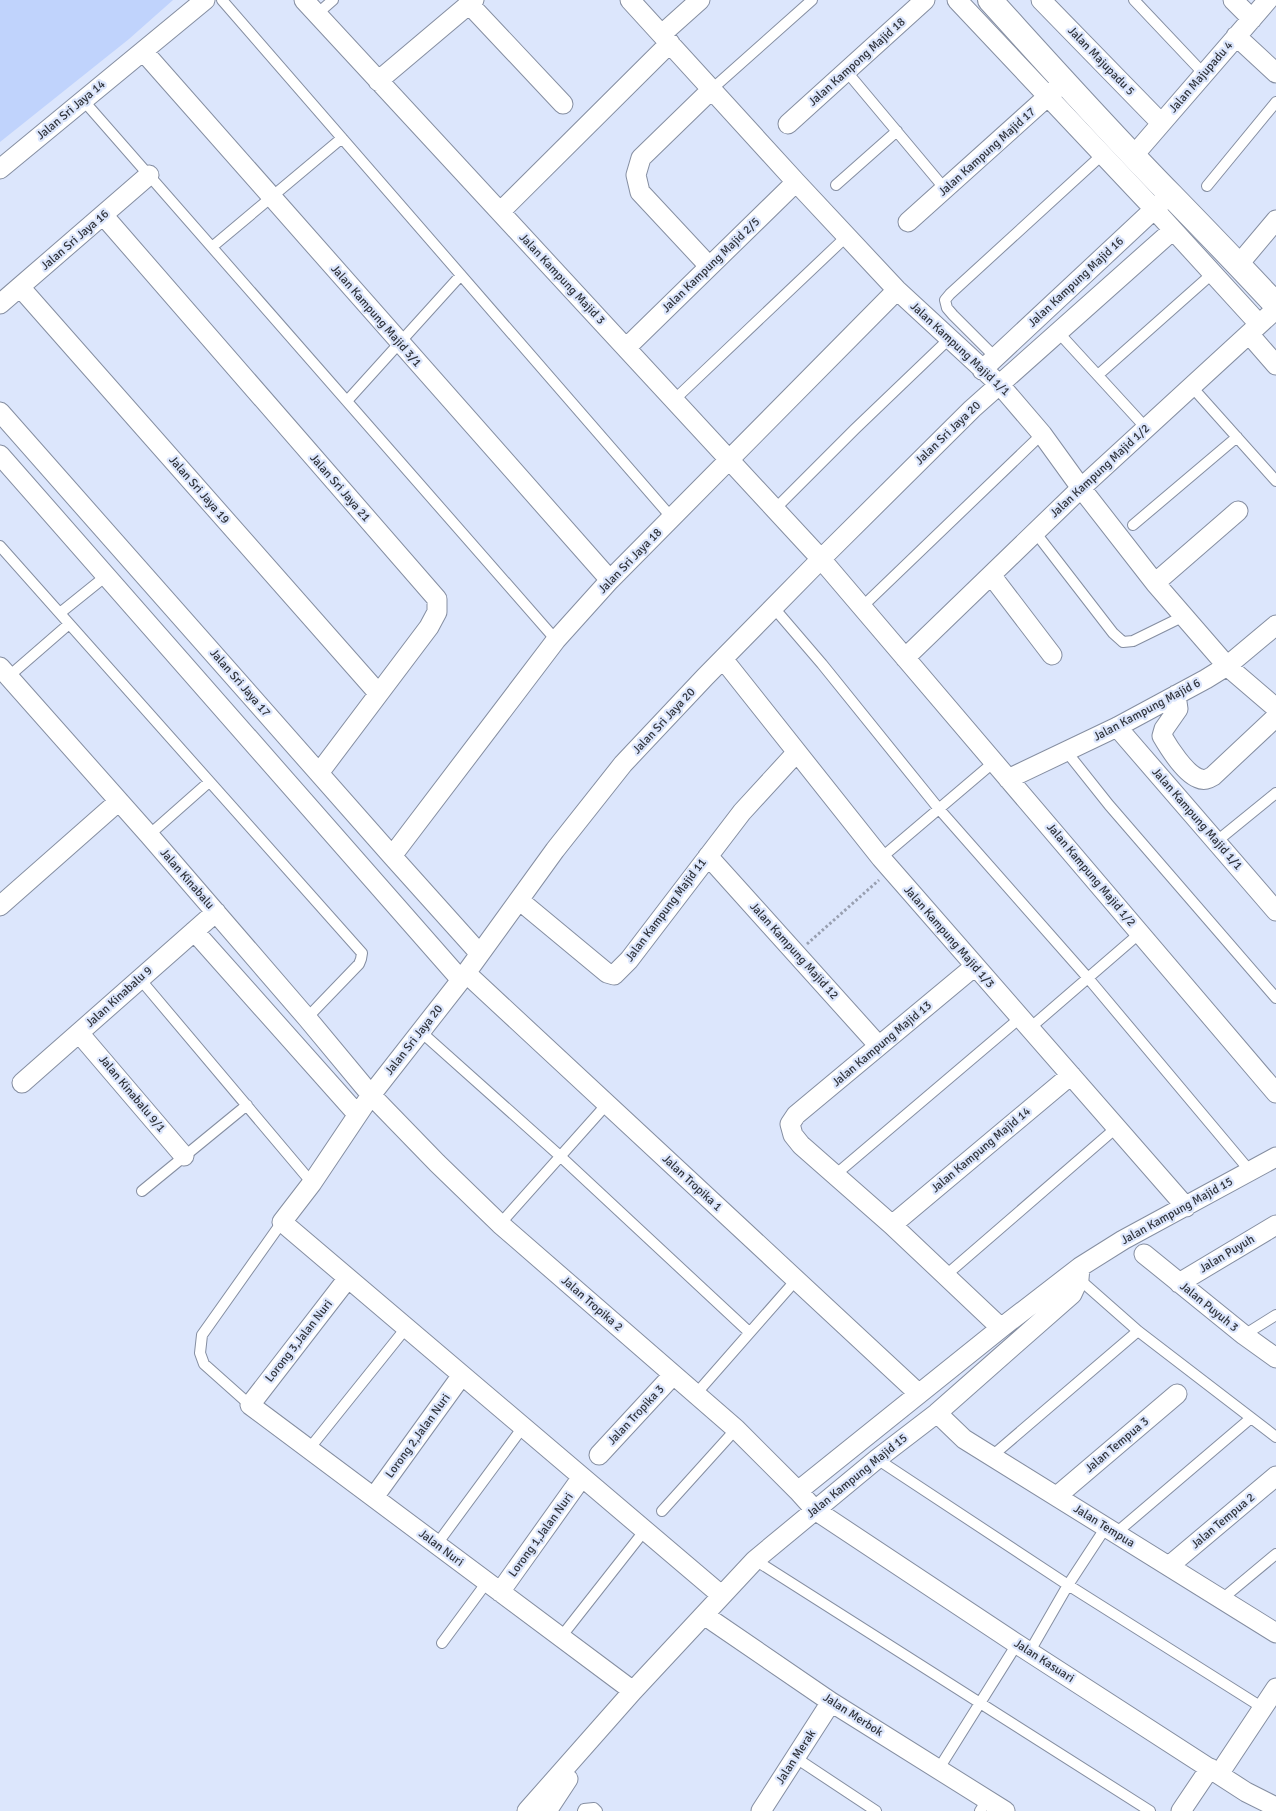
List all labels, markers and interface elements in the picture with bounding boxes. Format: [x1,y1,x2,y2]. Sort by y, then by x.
street label: Jalan Kampong Majid 18 [805,15,909,109]
street label: Jalan Majupadu 5 [1064,23,1138,99]
street label: Jalan Majupadu 4 [1166,38,1237,116]
street label: Jalan Sri Jaya 14 [34,77,109,143]
street label: Jalan Kampung Majid 17 [935,104,1039,200]
street label: Jalan Sri Jaya 16 [38,206,112,274]
street label: Jalan Kampung Majid 2/5 [659,214,763,316]
street label: Jalan Kampung Majid 3 [516,230,608,328]
street label: Jalan Kampung Majid 16 [1025,234,1127,330]
street label: Jalan Kampung Majid 3/1 [327,262,425,370]
street label: Jalan Kampung Majid 1/1 [907,299,1013,399]
street label: Jalan Sri Jaya 20 [912,398,984,468]
street label: Jalan Kampung Majid 1/2 [1047,421,1153,521]
street label: Jalan Sri Jaya 21 [306,451,374,525]
street label: Jalan Sri Jaya 19 [165,453,233,527]
street label: Jalan Sri Jaya 18 [595,525,665,597]
street label: Jalan Sri Jaya 17 [206,646,274,720]
street label: Jalan Kampung Majid 6 [1091,675,1203,745]
street label: Jalan Sri Jaya 20 [629,685,699,757]
street label: Jalan Kampung Majid 1/1 [1148,765,1246,873]
street label: Jalan Kampung Majid 1/2 [1043,820,1139,930]
street label: Jalan Kinabalu [157,846,217,912]
street label: Jalan Kampung Majid 11 [622,855,710,965]
street label: Jalan Kampung Majid 1/3 [900,883,998,991]
street label: Jalan Kampung Majid 12 [746,899,842,1003]
street label: Jalan Kinabalu 9 [83,963,155,1031]
street label: Jalan Kampung Majid 13 [829,998,935,1090]
street label: Jalan Sri Jaya 20 [382,1002,446,1078]
street label: Jalan Kinabalu 9/1 [95,1052,169,1136]
street label: Jalan Kampung Majid 14 [928,1104,1034,1196]
street label: Jalan Tropika 1 [659,1151,725,1215]
street label: Jalan Kampung Majid 15 [1118,1174,1236,1248]
street label: Jalan Puyuh [1197,1232,1257,1276]
street label: Jalan Tropika 2 [558,1273,626,1335]
street label: Jalan Puyuh 3 [1177,1279,1241,1335]
street label: Lorong 3,Jalan Nuri [262,1297,336,1385]
street label: Jalan Tropika 3 [604,1382,668,1448]
street label: Lorong 2,Jalan Nuri [382,1391,454,1481]
street label: Jalan Tempua 3 [1082,1414,1152,1476]
street label: Jalan Kampung Majid 15 [803,1431,911,1521]
street label: Lorong 1,Jalan Nuri [505,1490,577,1580]
street label: Jalan Tempua 2 [1188,1490,1258,1552]
street label: Jalan Tempua [1071,1501,1137,1551]
street label: Jalan Nuri [415,1526,467,1570]
street label: Jalan Kasuari [1011,1636,1077,1686]
street label: Jalan Merbok [820,1690,886,1740]
street label: Jalan Merak [773,1727,819,1787]

